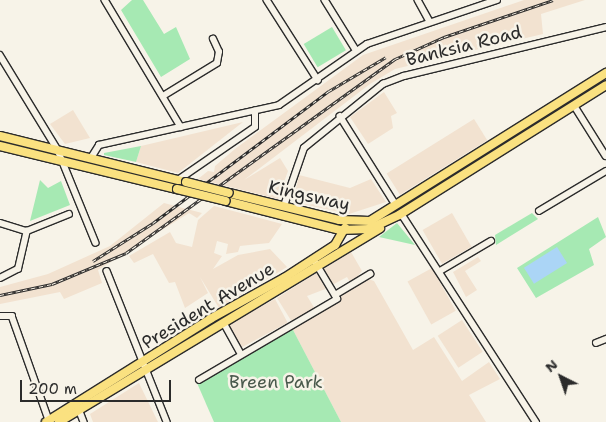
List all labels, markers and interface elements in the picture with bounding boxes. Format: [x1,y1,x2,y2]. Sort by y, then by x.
street label: Banksia Road [404,21,524,71]
street label: Kingsway [266,176,352,216]
street label: President Avenue [138,258,278,354]
north arrow [536,352,586,402]
text: N [541,355,561,376]
scale bar [22,370,174,402]
park label: Breen Park [229,371,323,393]
text: 200 m [28,379,77,399]

